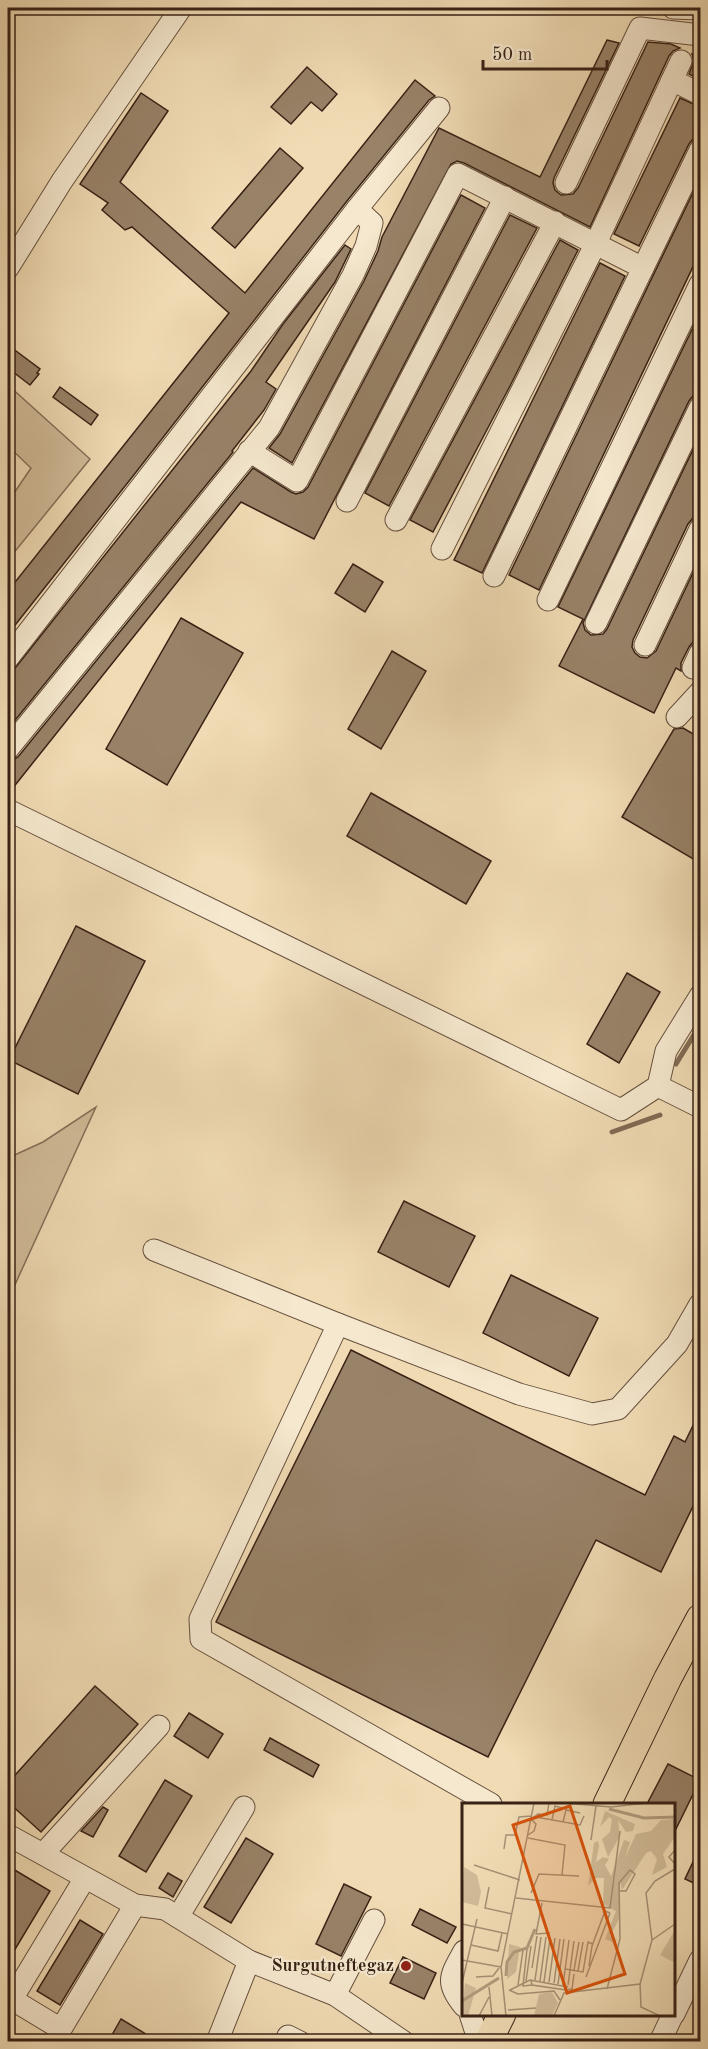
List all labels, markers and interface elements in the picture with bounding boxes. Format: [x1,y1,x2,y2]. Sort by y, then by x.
scale bar [483,33,608,71]
text: 50 m [492,46,532,64]
inset map [462,1803,675,2016]
place label: Surgutneftegaz [271,1957,394,1975]
marker: Surgutneftegaz [399,1959,413,1973]

